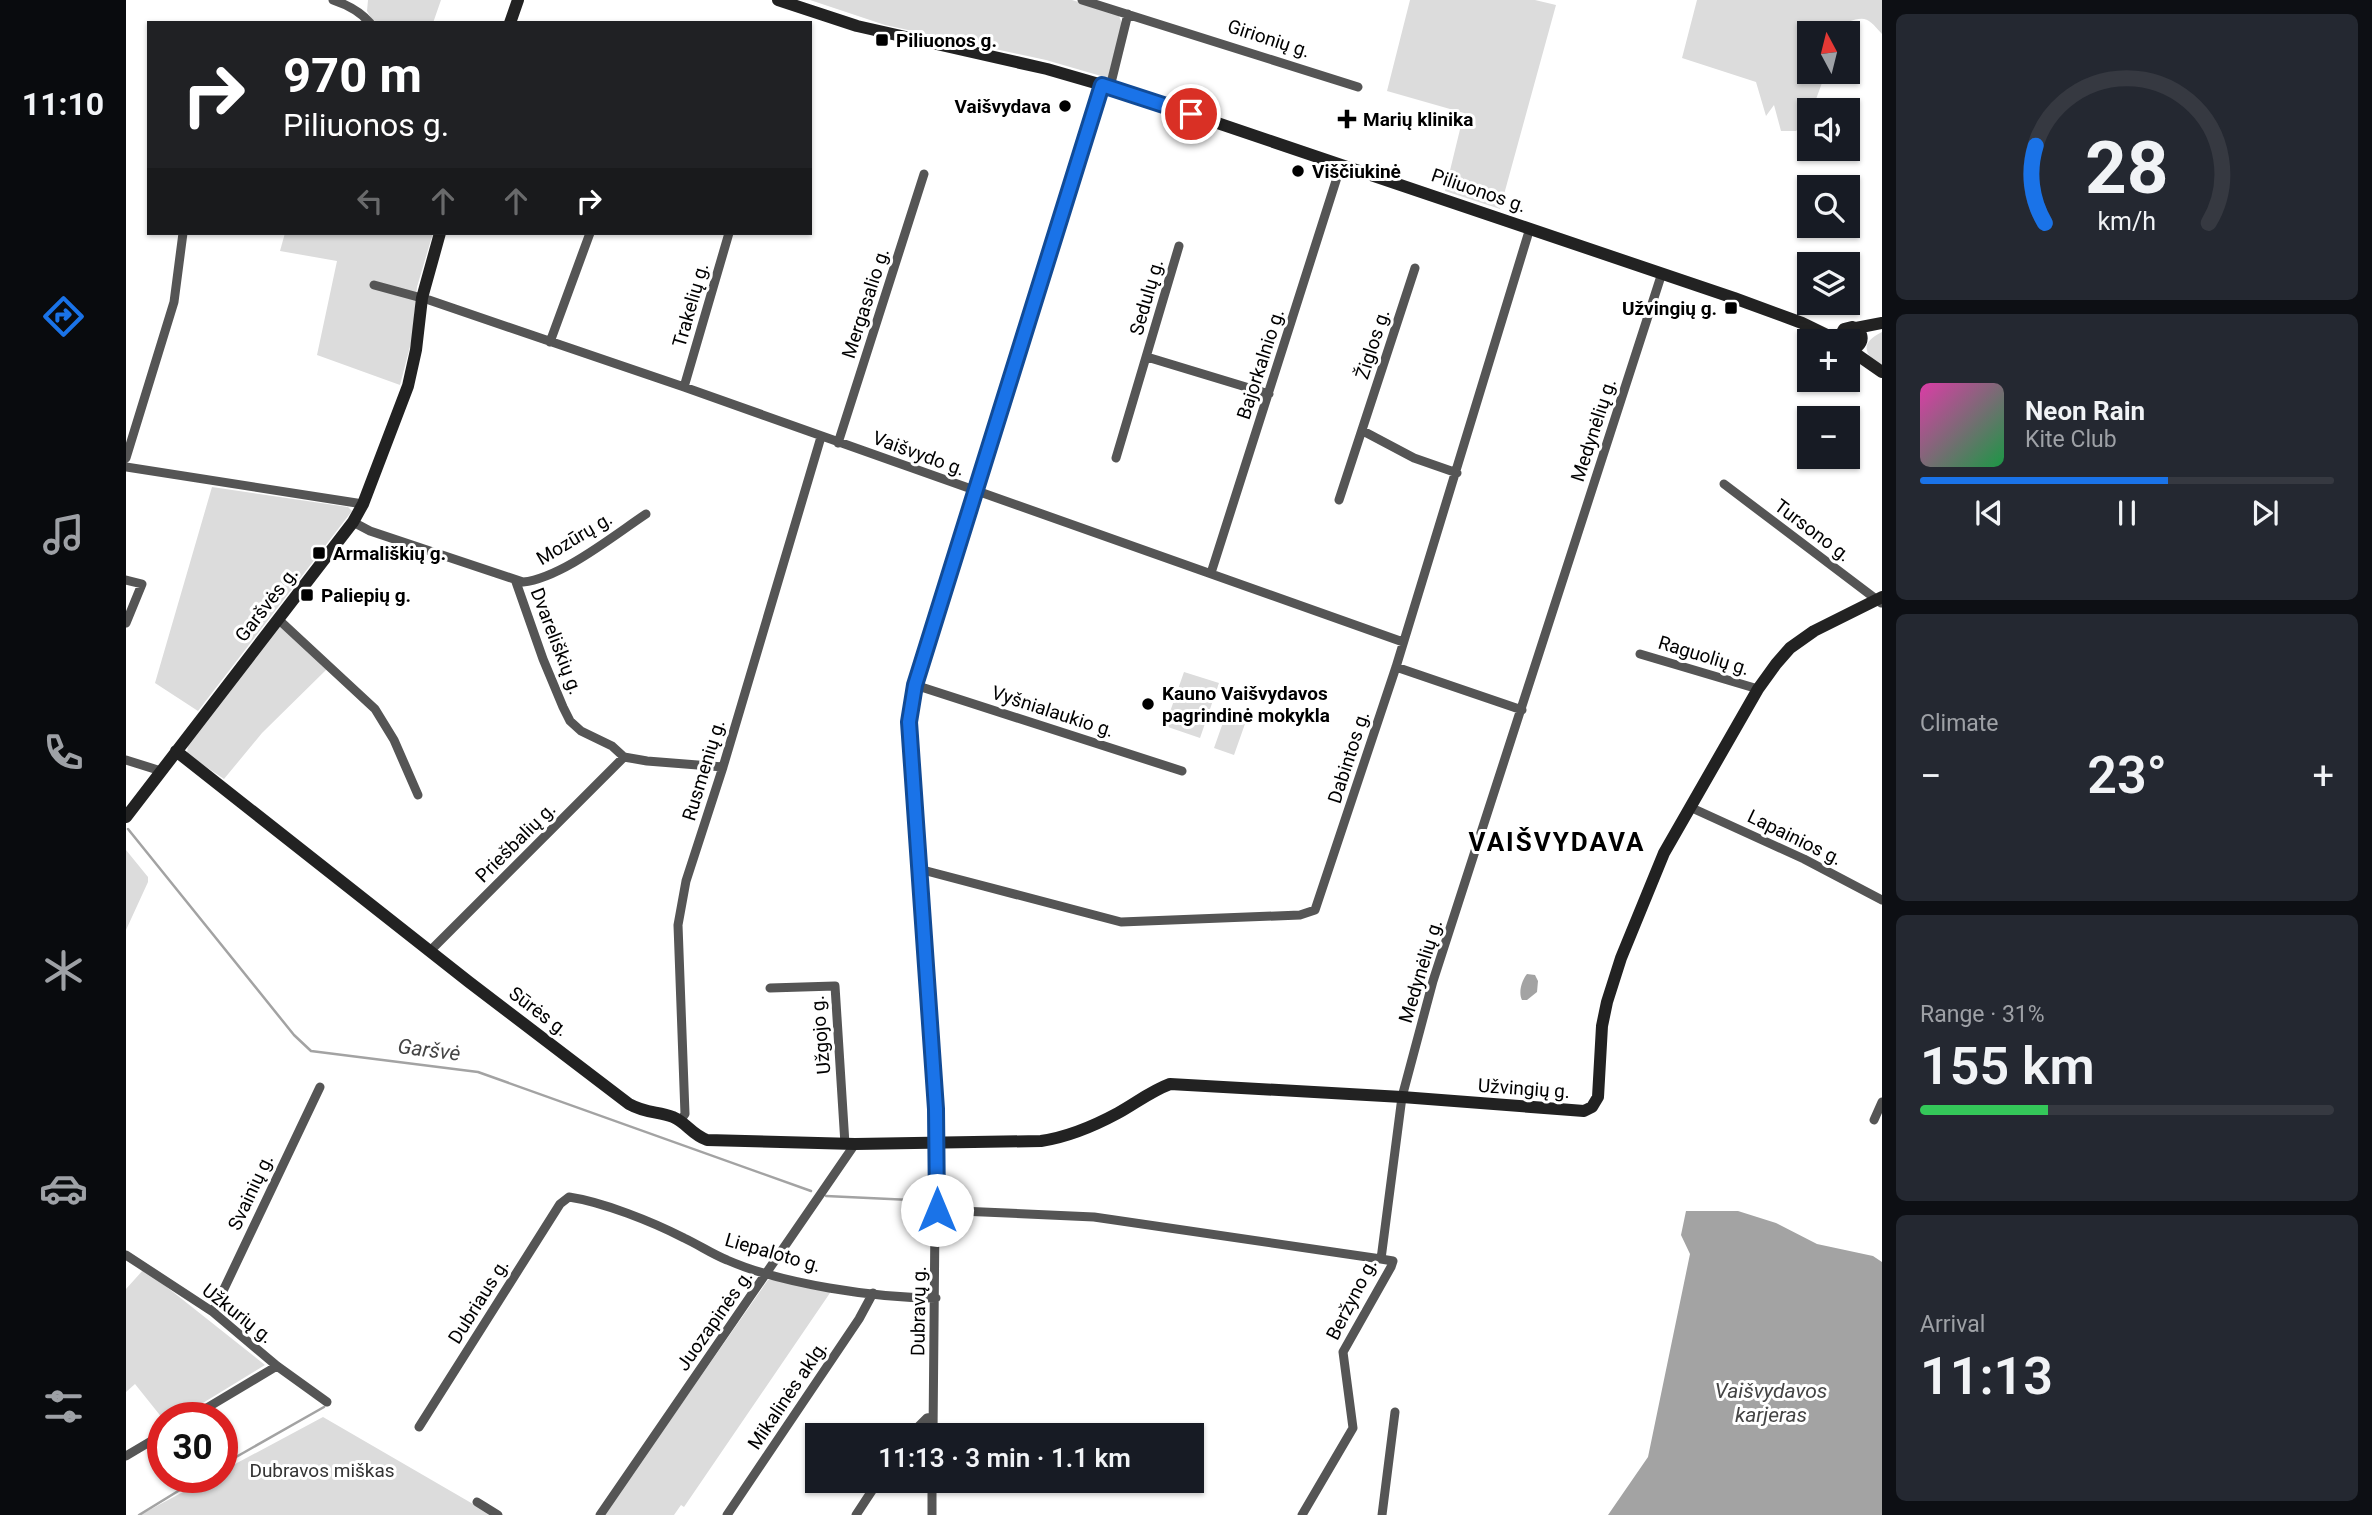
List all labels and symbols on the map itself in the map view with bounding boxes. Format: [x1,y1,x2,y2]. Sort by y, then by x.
street label: Girionių g. [1225,14,1313,63]
north arrow [1797,21,1860,84]
place label: Piliuonos g. [896,29,997,52]
marker: Piliuonos g. [874,32,890,48]
pin [1161,84,1221,144]
place label: Vaišvydava [955,95,1051,118]
marker: Vaišvydava [1057,98,1073,114]
place label: Marių klinika [1363,108,1473,131]
marker: Marių klinika [1337,109,1357,129]
place label: Viščiukinė [1312,160,1401,183]
marker: Viščiukinė [1290,163,1306,179]
street label: Piliuonos g. [1428,164,1529,217]
street label: Mergasalio g. [837,245,894,361]
street label: Sedulų g. [1125,256,1168,338]
street label: Trakelių g. [667,260,713,350]
place label: Užvingių g. [1622,297,1717,320]
marker: Užvingių g. [1723,300,1739,316]
street label: Bajorkalnio g. [1232,306,1289,422]
street label: Žiglos g. [1350,306,1395,382]
street label: Medynėlių g. [1566,376,1621,485]
street label: Vaišvydo g. [870,426,968,481]
street label: Tursono g. [1770,494,1855,567]
street label: Mozūrų g. [532,507,616,570]
place label: Armališkių g. [333,542,446,565]
marker: Armališkių g. [311,545,327,561]
street label: Garšvės g. [230,562,303,646]
place label: Paliepių g. [321,584,411,607]
street label: Dvareliškių g. [526,585,587,698]
marker: Paliepių g. [299,587,315,603]
street label: Raguolių g. [1655,631,1752,680]
street label: Vyšnialaukio g. [989,681,1117,742]
place label: Kauno Vaišvydavos pagrindinė mokykla [1162,682,1330,727]
marker: Kauno Vaišvydavos pagrindinė mokykla [1140,696,1156,712]
street label: Dabintos g. [1323,708,1374,806]
street label: Rusmenių g. [677,717,730,824]
street label: Priešbalių g. [470,797,560,887]
street label: Lapainios g. [1744,805,1846,870]
district label: VAIŠVYDAVA [1469,827,1645,857]
street label: Medynėlių g. [1394,917,1447,1026]
street label: Sūrės g. [505,982,573,1041]
street label: Užgojo g. [806,995,835,1075]
water label: Garšvė [396,1034,462,1066]
street label: Užvingių g. [1477,1074,1571,1103]
street label: Svainių g. [223,1151,278,1234]
position arrow [900,1173,974,1247]
street label: Liepaloto g. [722,1228,823,1277]
street label: Dubriaus g. [443,1255,514,1348]
street label: Beržyno g. [1321,1255,1382,1344]
street label: Juozapinės g. [671,1266,758,1375]
street label: Dubravų g. [906,1266,931,1356]
street label: Užkurių g. [198,1279,278,1348]
street label: Mikalinės aklg. [743,1337,832,1454]
water label: Vaišvydavos karjeras [1715,1379,1827,1427]
speed limit sign: 30 [147,1402,238,1493]
park label: Dubravos miškas [249,1459,395,1482]

